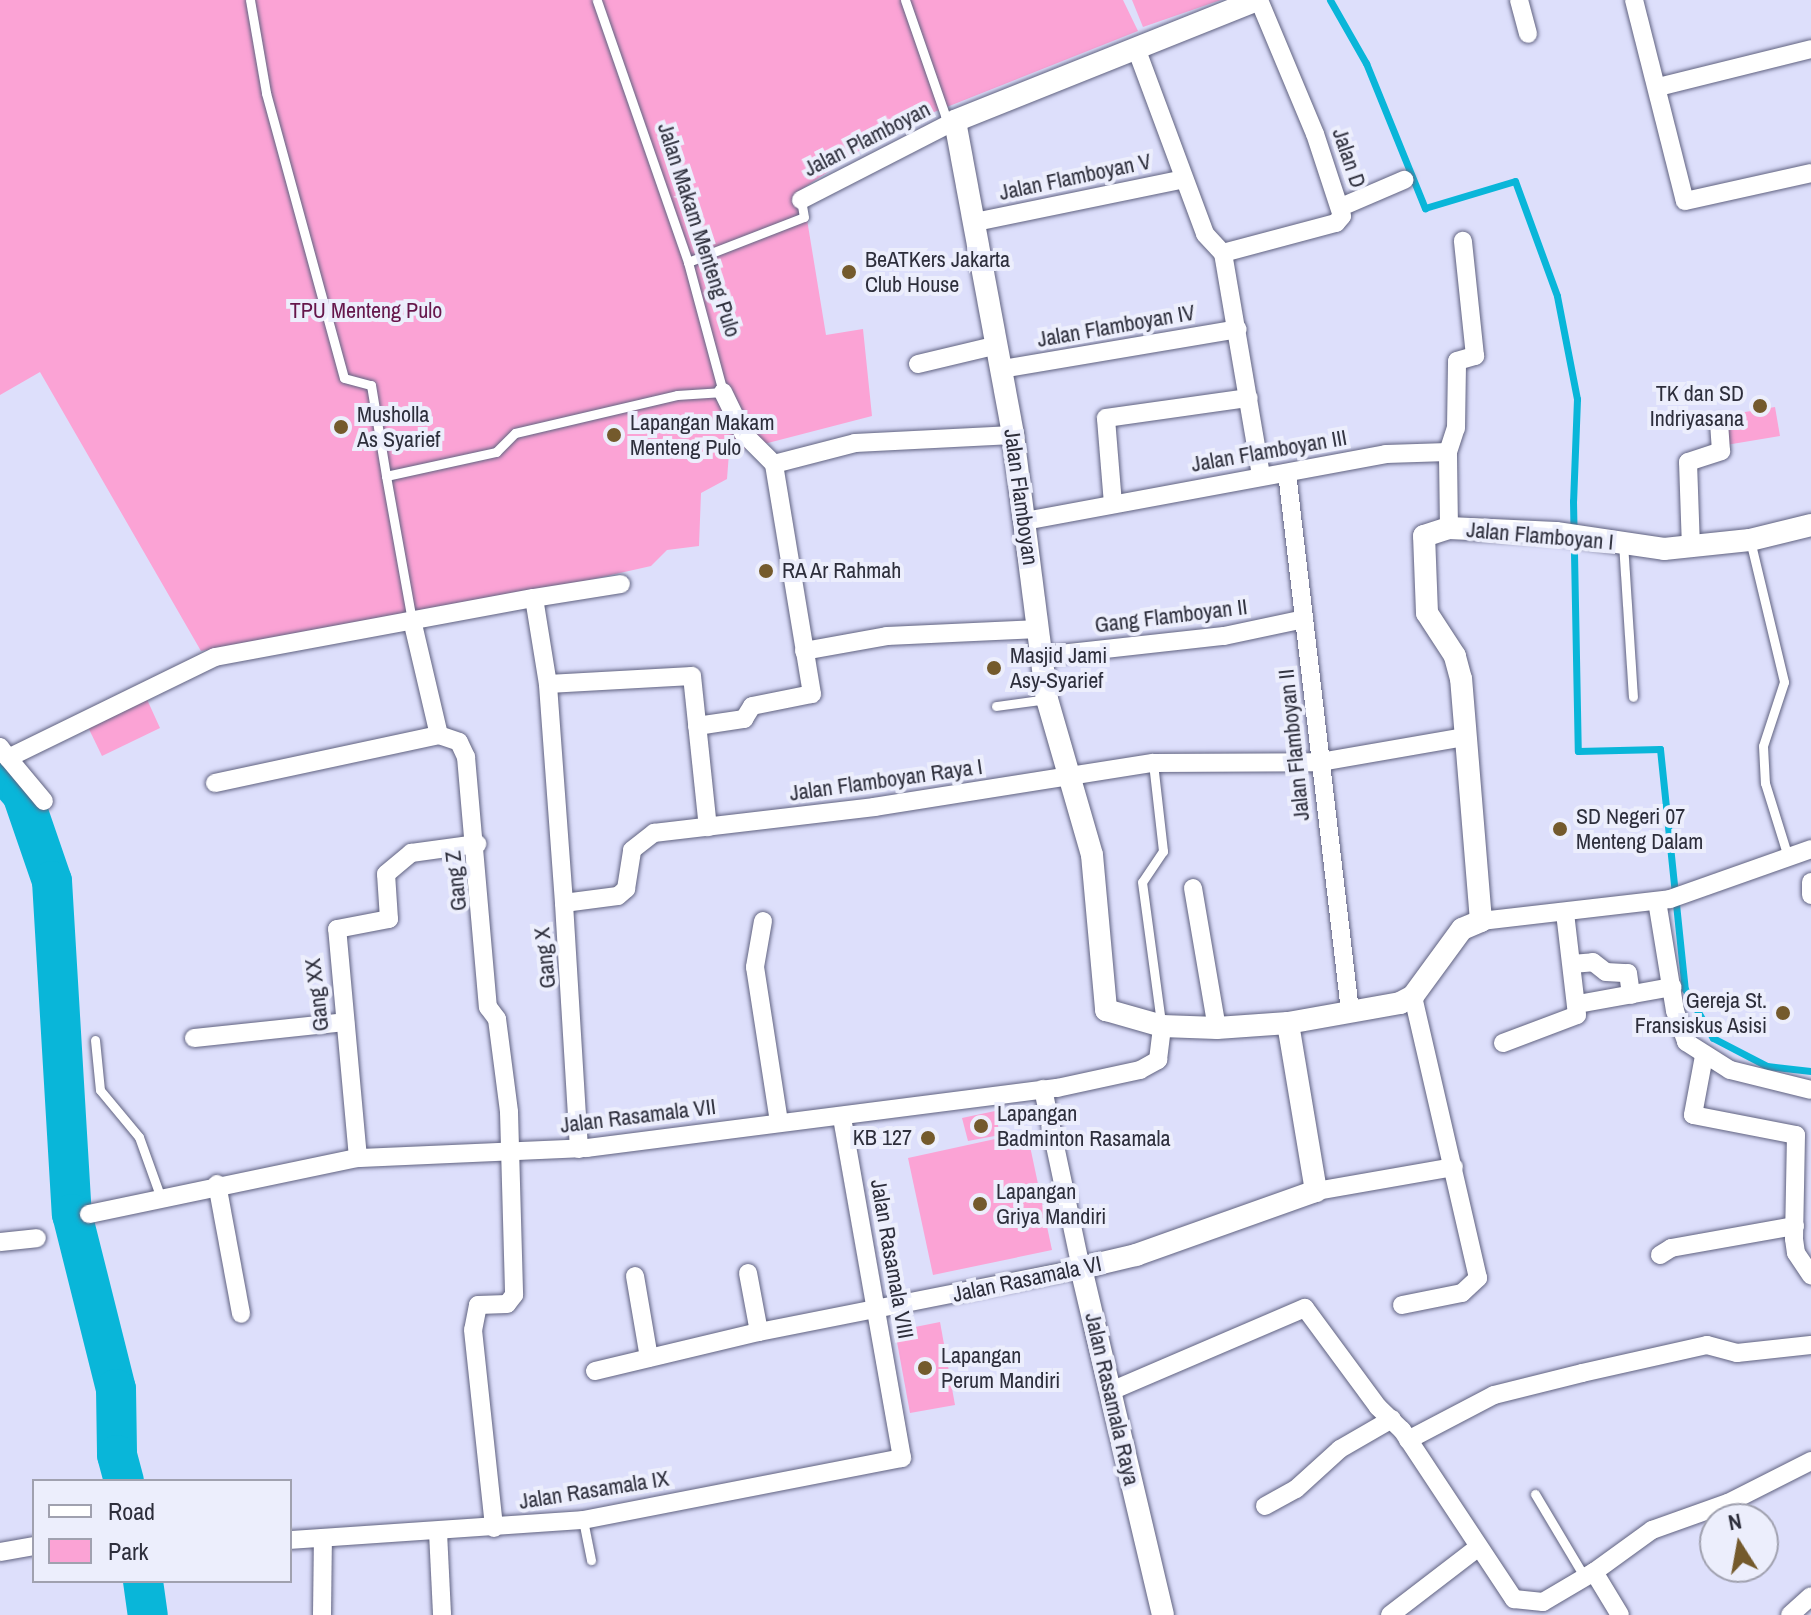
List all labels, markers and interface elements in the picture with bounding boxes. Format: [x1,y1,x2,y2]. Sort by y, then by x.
street label: Jalan Plamboyan [799,96,935,182]
street label: Jalan Makam Menteng Pulo [652,120,746,340]
street label: Jalan D [1327,125,1371,191]
street label: Jalan Flamboyan V [997,148,1153,206]
place label: BeATKers Jakarta Club House [865,246,1010,298]
marker: BeATKers Jakarta Club House [840,263,858,281]
park label: TPU Menteng Pulo [290,298,442,324]
street label: Jalan Flamboyan IV [1035,299,1197,353]
place label: TK dan SD Indriyasana [1650,380,1744,432]
marker: TK dan SD Indriyasana [1751,397,1769,415]
place label: Musholla As Syarief [357,401,440,452]
place label: Lapangan Makam Menteng Pulo [630,409,774,460]
marker: Musholla As Syarief [332,418,350,436]
street label: Jalan Flamboyan III [1189,424,1349,478]
marker: Lapangan Makam Menteng Pulo [605,426,623,444]
street label: Jalan Flamboyan [998,427,1044,567]
street label: Jalan Flamboyan I [1465,516,1615,556]
place label: RA Ar Rahmah [782,558,903,584]
marker: RA Ar Rahmah [757,562,775,580]
street label: Gang Flamboyan II [1093,594,1249,638]
place label: Masjid Jami Asy-Syarief [1010,642,1107,694]
marker: Masjid Jami Asy-Syarief [985,659,1003,677]
street label: Jalan Flamboyan II [1273,668,1315,822]
street label: Jalan Flamboyan Raya I [788,753,984,807]
place label: SD Negeri 07 Menteng Dalam [1576,803,1703,854]
marker: SD Negeri 07 Menteng Dalam [1551,820,1569,838]
street label: Gang Z [440,850,472,912]
street label: Gang X [529,926,561,990]
street label: Gang XX [299,957,335,1033]
place label: Gereja St. Fransiskus Asisi [1634,987,1767,1038]
marker: Gereja St. Fransiskus Asisi [1774,1004,1792,1022]
street label: Jalan Rasamala VII [559,1093,717,1139]
place label: Lapangan Badminton Rasamala [997,1100,1170,1152]
marker: Lapangan Badminton Rasamala [972,1117,990,1135]
place label: KB 127 [853,1125,912,1151]
marker: KB 127 [919,1129,937,1147]
street label: Jalan Rasamala VIII [865,1177,919,1341]
place label: Lapangan Griya Mandiri [996,1178,1106,1230]
marker: Lapangan Griya Mandiri [971,1195,989,1213]
street label: Jalan Rasamala VI [950,1250,1104,1308]
street label: Jalan Rasamala Raya [1079,1310,1145,1488]
place label: Lapangan Perum Mandiri [941,1342,1060,1394]
marker: Lapangan Perum Mandiri [916,1359,934,1377]
street label: Jalan Rasamala IX [517,1465,671,1515]
legend [32,1479,292,1583]
text: Road [108,1495,155,1527]
north arrow [1699,1503,1779,1583]
text: N [1726,1505,1744,1537]
text: Park [108,1535,148,1567]

